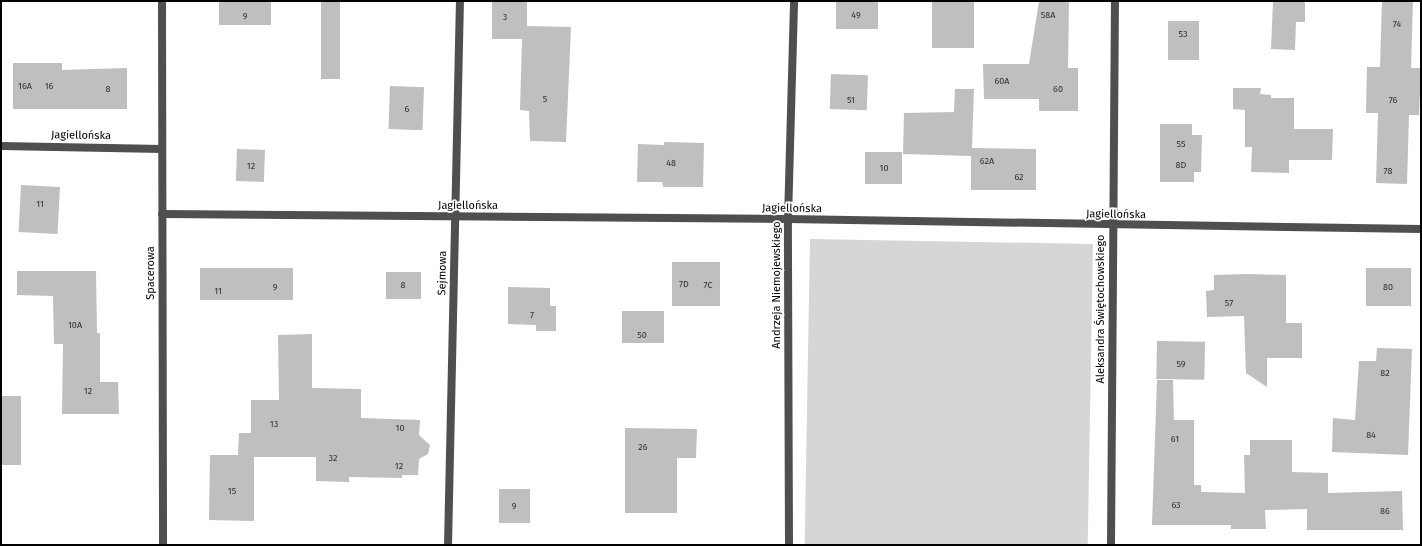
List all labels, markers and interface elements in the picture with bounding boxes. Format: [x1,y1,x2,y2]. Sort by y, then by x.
house number: 49 [851,10,861,20]
house number: 58A [1041,10,1055,20]
house number: 9 [243,11,247,21]
house number: 3 [503,12,507,22]
house number: 74 [1393,19,1401,29]
house number: 53 [1179,29,1187,39]
house number: 60A [995,76,1009,86]
house number: 16A [18,81,32,91]
house number: 16 [45,81,53,91]
house number: 8 [106,84,110,94]
house number: 60 [1053,84,1063,94]
house number: 5 [543,94,547,104]
house number: 51 [847,95,855,105]
house number: 76 [1389,95,1397,105]
house number: 6 [405,104,409,114]
street label: Jagiellońska [51,129,111,143]
house number: 55 [1177,139,1185,149]
house number: 62A [980,156,994,166]
house number: 48 [666,158,676,168]
house number: 8D [1176,160,1186,170]
house number: 12 [247,161,255,171]
house number: 10 [880,163,888,173]
house number: 78 [1384,166,1392,176]
house number: 62 [1014,172,1024,182]
house number: 11 [36,199,44,209]
street label: Jagiellońska [438,199,498,213]
street label: Jagiellońska [762,202,822,216]
street label: Jagiellońska [1086,208,1146,222]
street label: Andrzeja Niemojewskiego [770,221,784,349]
street label: Aleksandra Świętochowskiego [1094,235,1108,383]
street label: Spacerowa [144,246,158,300]
street label: Sejmowa [436,251,450,295]
house number: 7D [679,279,689,289]
house number: 8 [401,280,405,290]
house number: 7C [704,280,712,290]
house number: 9 [273,282,277,292]
house number: 80 [1383,282,1393,292]
house number: 11 [214,286,222,296]
house number: 57 [1225,298,1233,308]
house number: 7 [530,310,534,320]
house number: 10A [68,320,82,330]
house number: 50 [637,330,647,340]
house number: 59 [1176,359,1186,369]
house number: 82 [1380,368,1390,378]
house number: 12 [84,386,92,396]
house number: 13 [270,419,278,429]
house number: 10 [396,423,404,433]
house number: 84 [1366,430,1376,440]
house number: 61 [1171,434,1179,444]
house number: 26 [638,442,648,452]
house number: 32 [329,453,337,463]
house number: 12 [395,461,403,471]
house number: 15 [228,486,236,496]
house number: 63 [1171,500,1181,510]
house number: 9 [512,501,516,511]
house number: 86 [1380,506,1390,516]

